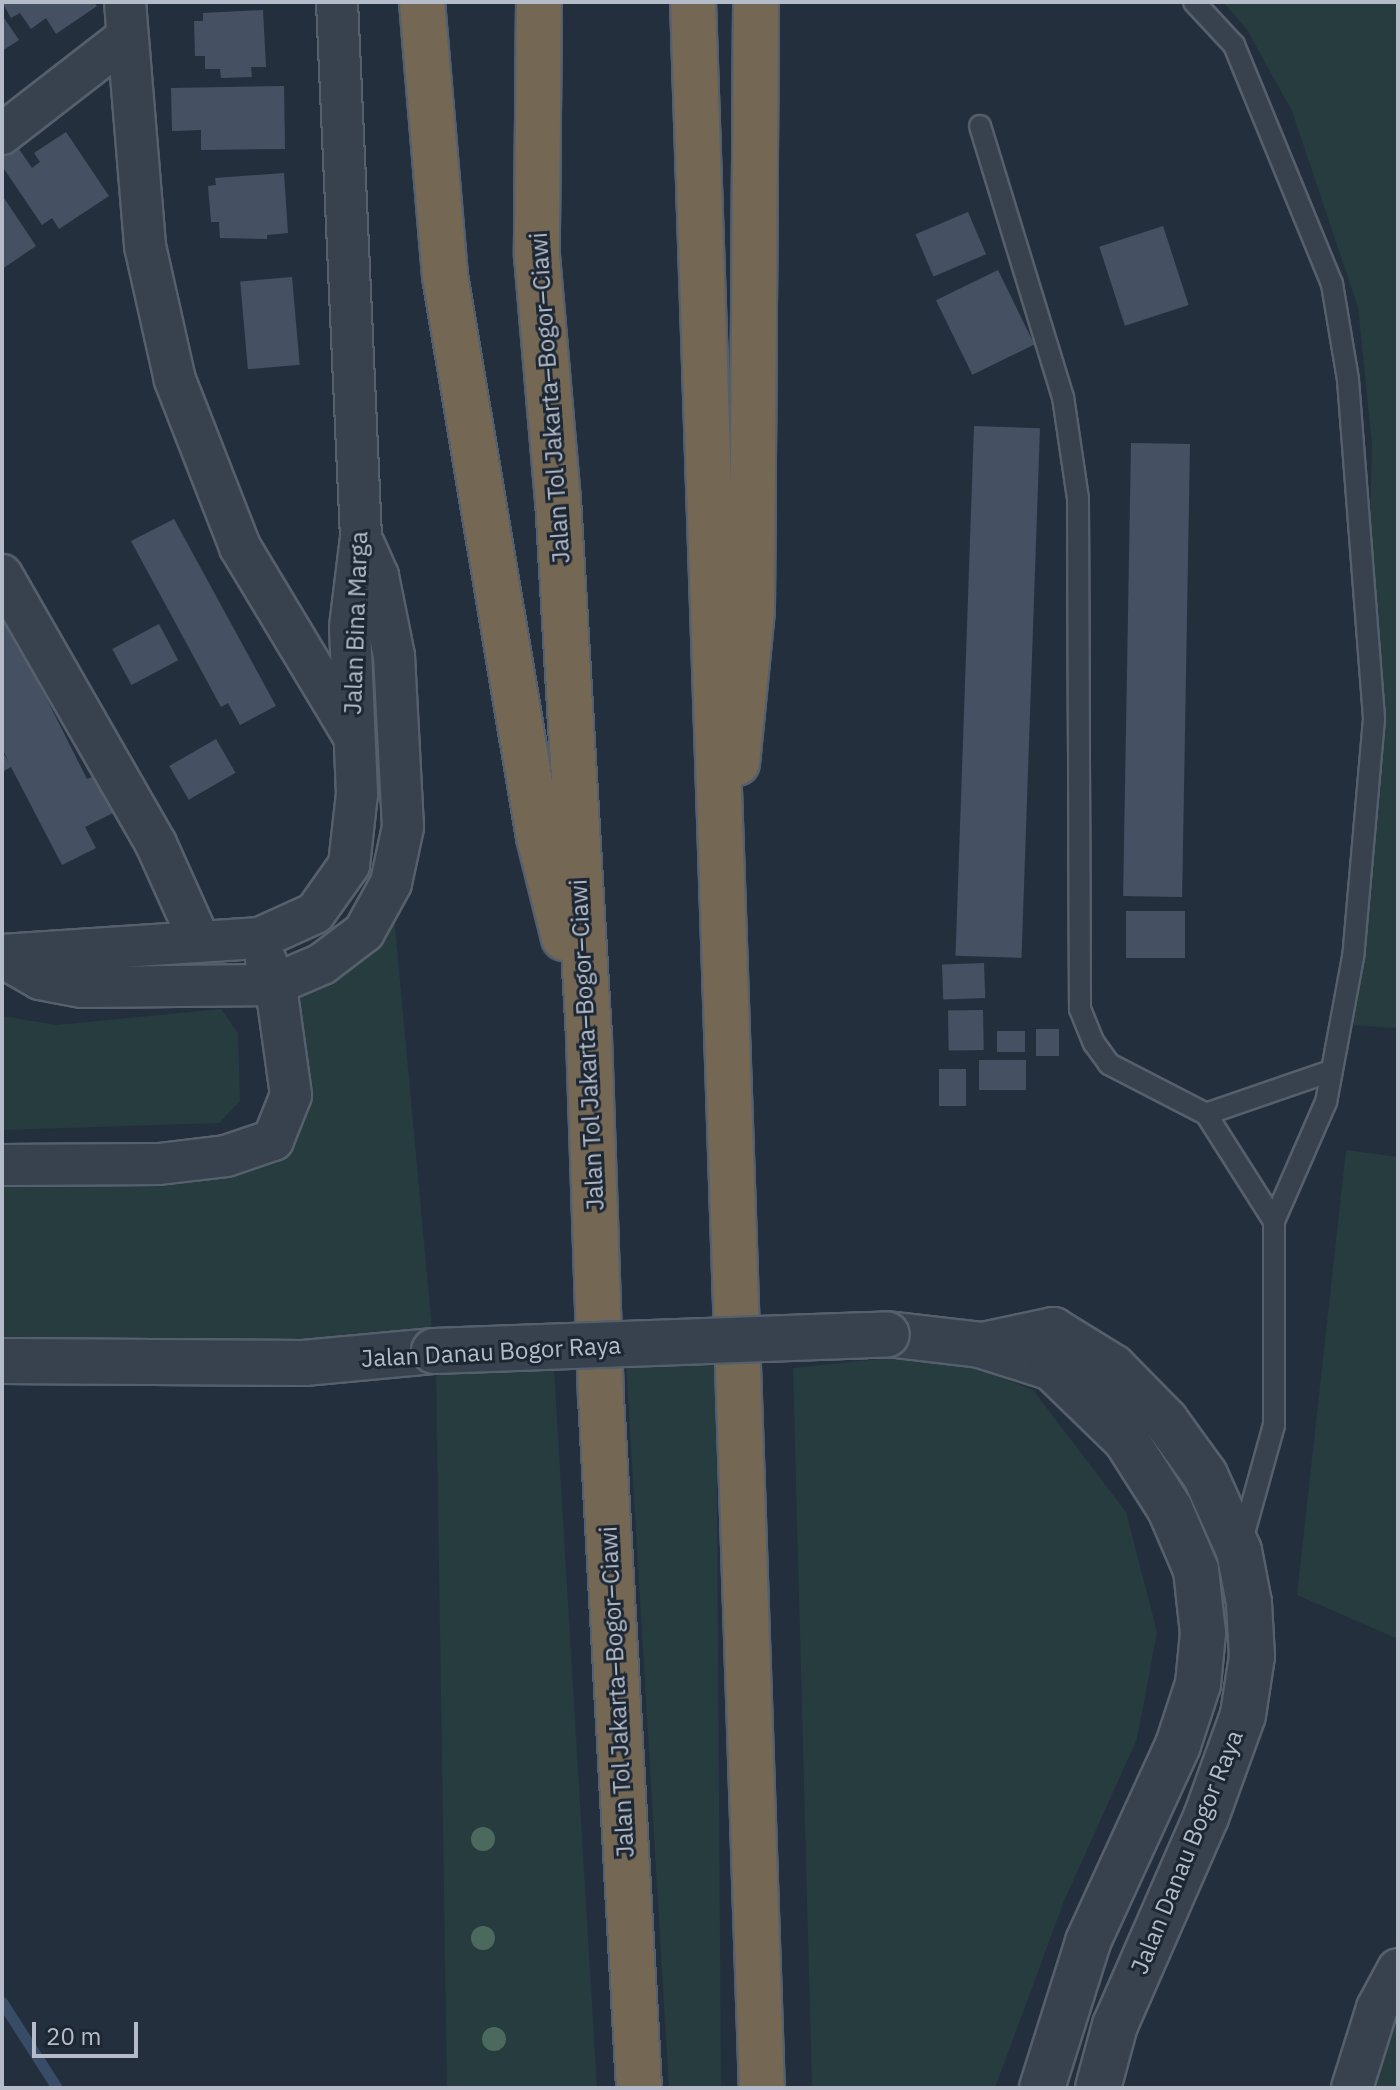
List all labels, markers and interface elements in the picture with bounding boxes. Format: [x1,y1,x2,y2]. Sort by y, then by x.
street label: Jalan Tol Jakarta–Bogor–Ciawi [524,231,576,565]
street label: Jalan Bina Marga [338,531,374,715]
street label: Jalan Tol Jakarta–Bogor–Ciawi [564,878,610,1212]
street label: Jalan Danau Bogor Raya [360,1331,622,1373]
street label: Jalan Tol Jakarta–Bogor–Ciawi [594,1525,640,1859]
street label: Jalan Danau Bogor Raya [1125,1726,1249,1978]
scale bar [36,2006,142,2056]
text: 20 m [46,2020,101,2052]

